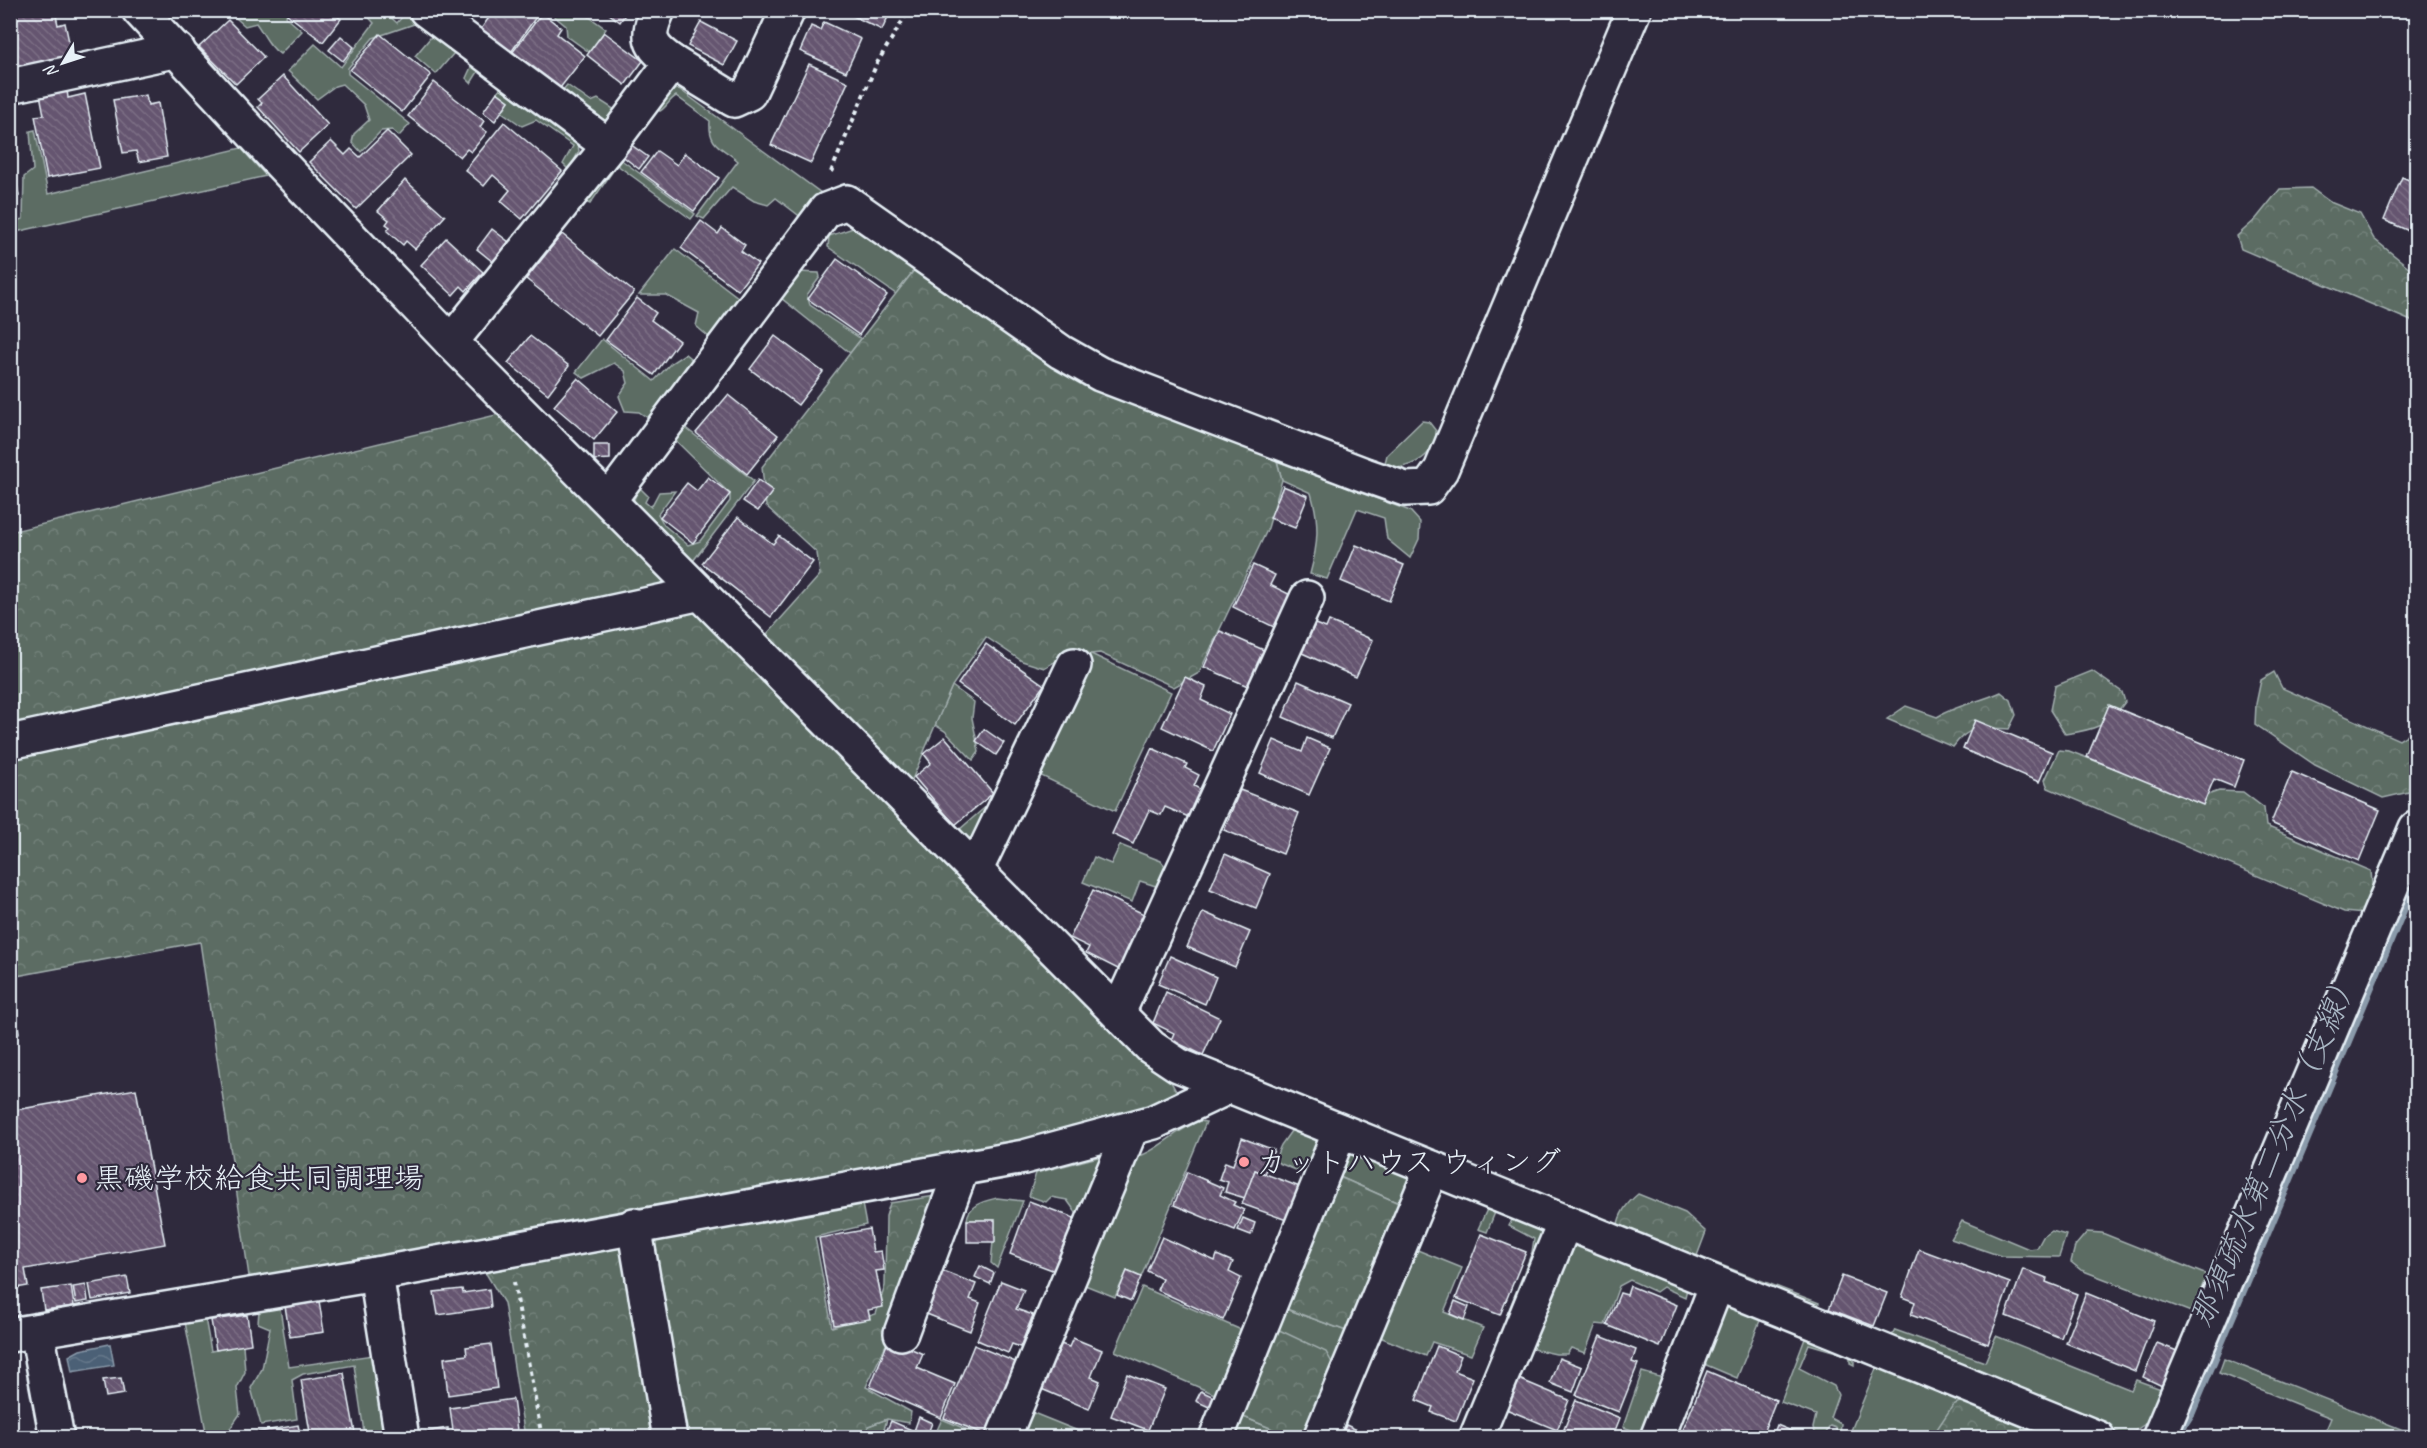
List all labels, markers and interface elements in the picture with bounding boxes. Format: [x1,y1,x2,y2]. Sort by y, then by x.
north arrow [33,33,93,93]
text: N [39,59,63,82]
water label: 那須疏水第二分水（支線） [2180,964,2368,1334]
place label: カットハウス ウィング [1256,1143,1561,1181]
marker: カットハウス ウィング [1237,1155,1251,1169]
place label: 黒磯学校給食共同調理場 [94,1159,424,1197]
marker: 黒磯学校給食共同調理場 [75,1171,89,1185]

